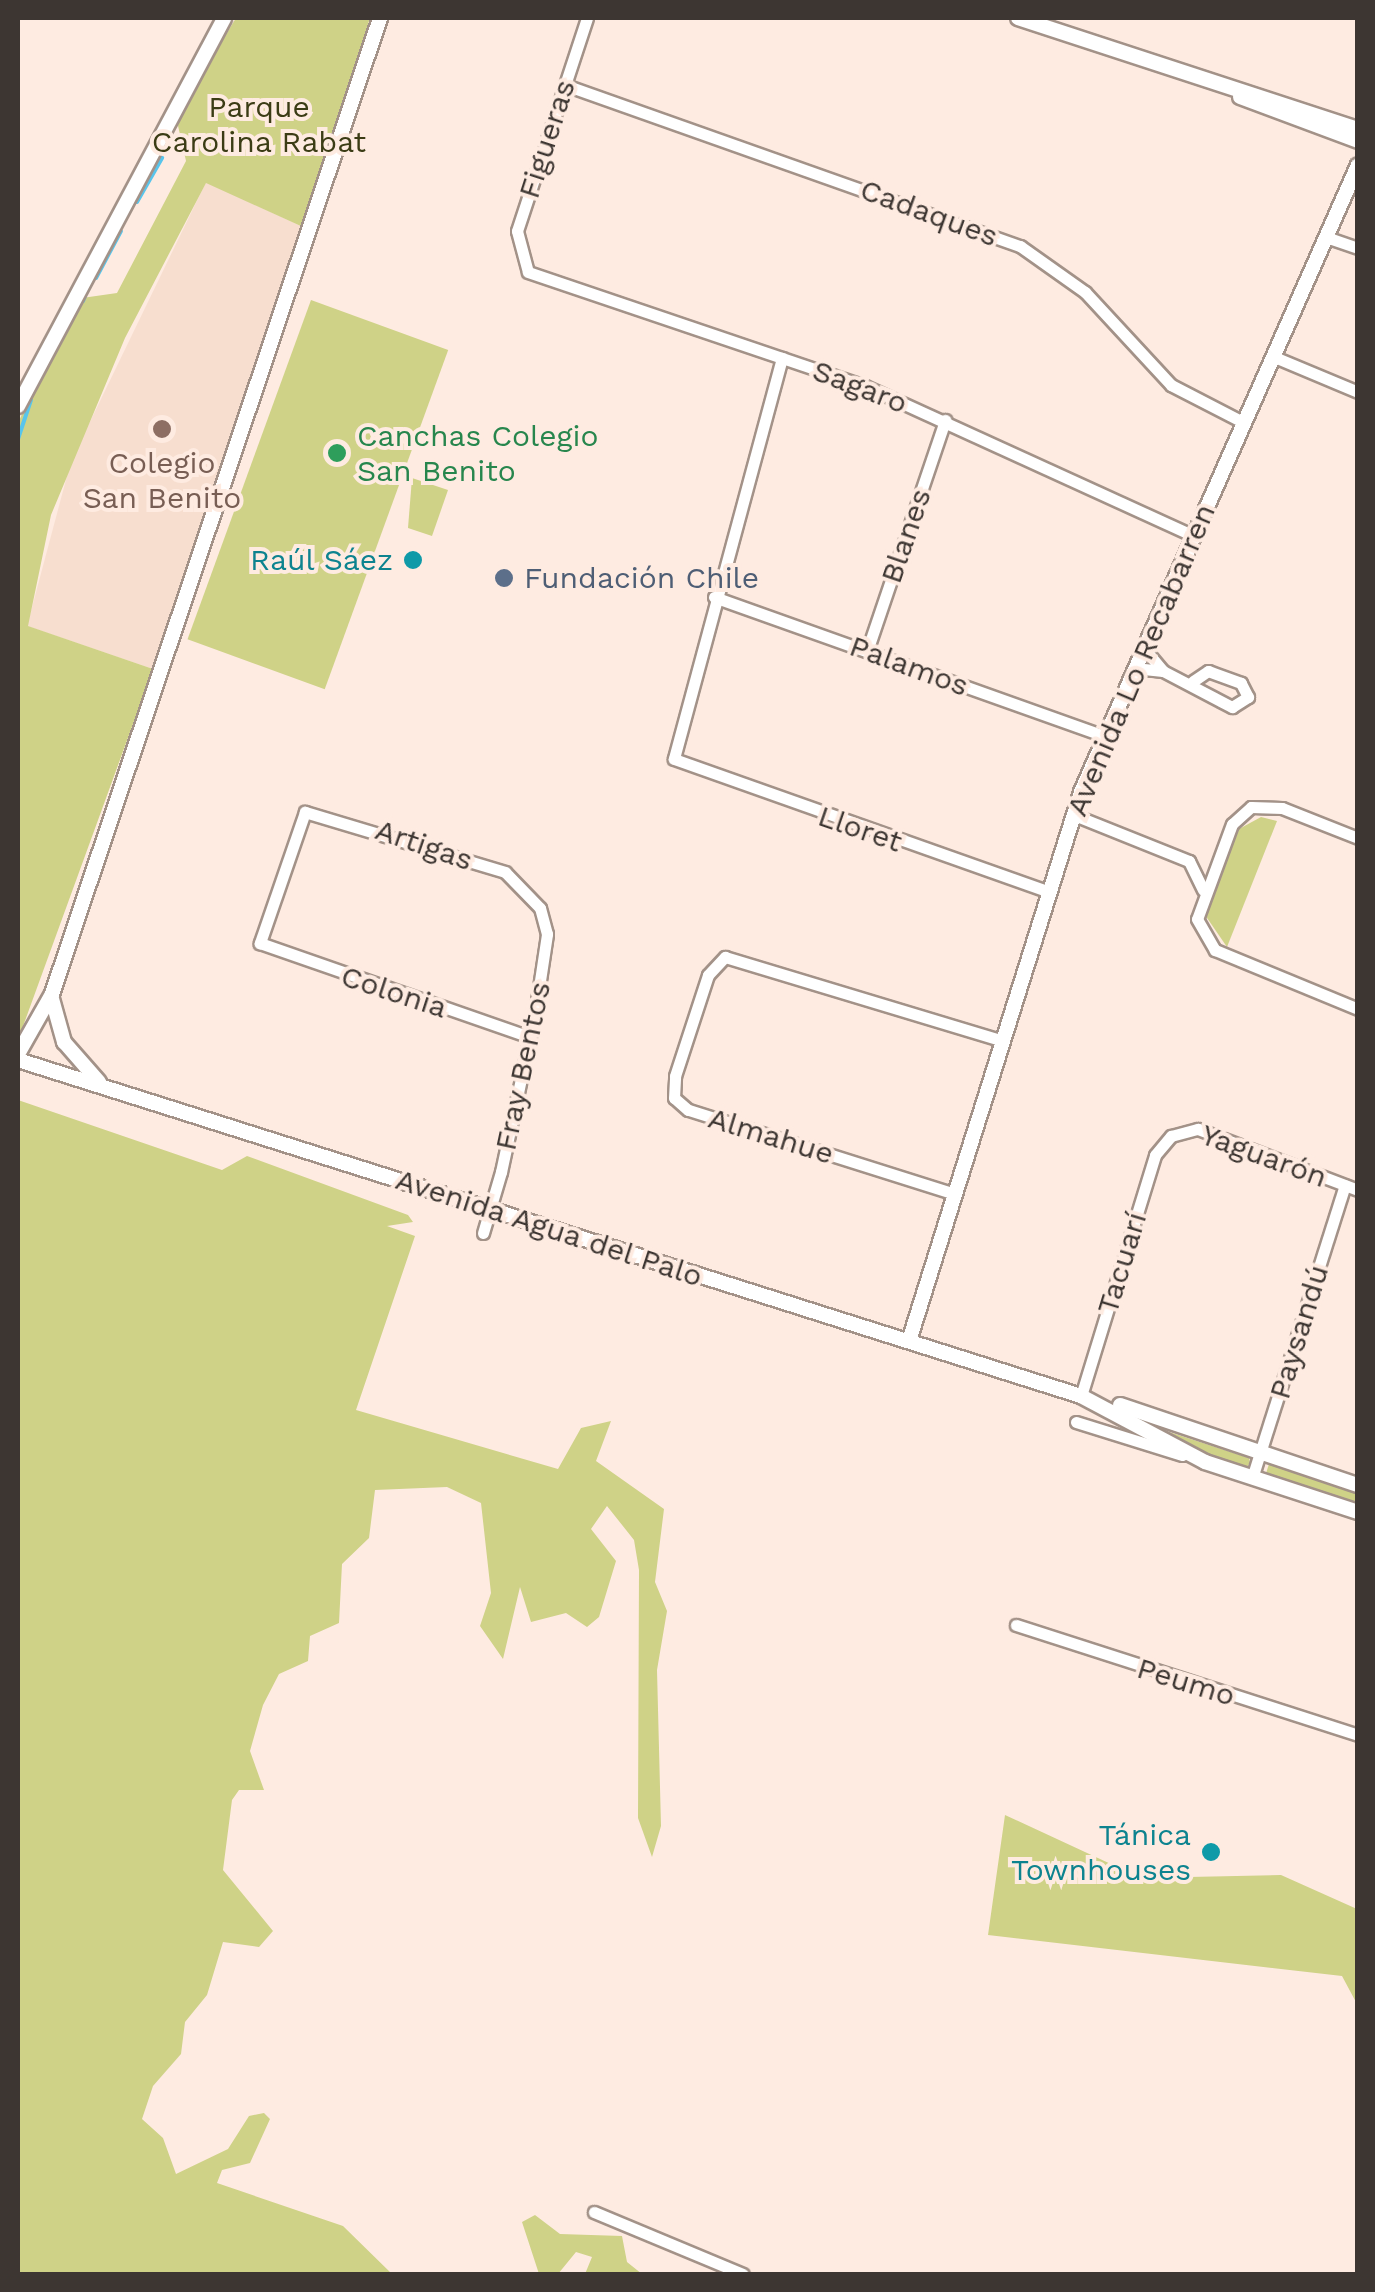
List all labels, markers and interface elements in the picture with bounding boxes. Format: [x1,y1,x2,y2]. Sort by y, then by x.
street label: Figueras [511,75,583,203]
park label: Parque Carolina Rabat [152,89,366,160]
street label: Cadaques [855,171,1003,255]
street label: Sagaro [808,353,912,421]
marker: Colegio San Benito [151,418,173,440]
place label: Canchas Colegio San Benito [357,418,599,488]
marker: Canchas Colegio San Benito [326,442,348,464]
place label: Colegio San Benito [83,445,241,516]
street label: Blanes [873,484,939,588]
street label: Avenida Lo Recabarren [1059,498,1223,822]
place label: Raúl Sáez [249,542,393,578]
marker: Raúl Sáez [402,549,424,571]
place label: Fundación Chile [524,560,759,596]
marker: Fundación Chile [493,567,515,589]
street label: Palamos [845,628,973,704]
street label: Lloret [813,798,907,860]
street label: Artigas [371,812,477,878]
street label: Colonia [336,958,452,1026]
street label: Fray Bentos [487,978,559,1154]
street label: Almahue [704,1100,838,1172]
street label: Yaguarón [1196,1117,1332,1195]
street label: Avenida Agua del Palo [389,1161,709,1295]
street label: Tacuarí [1089,1208,1155,1318]
street label: Paysandú [1262,1261,1336,1403]
street label: Peumo [1133,1650,1239,1714]
place label: Tánica Townhouses [1011,1817,1191,1888]
marker: Tánica Townhouses [1200,1841,1222,1863]

